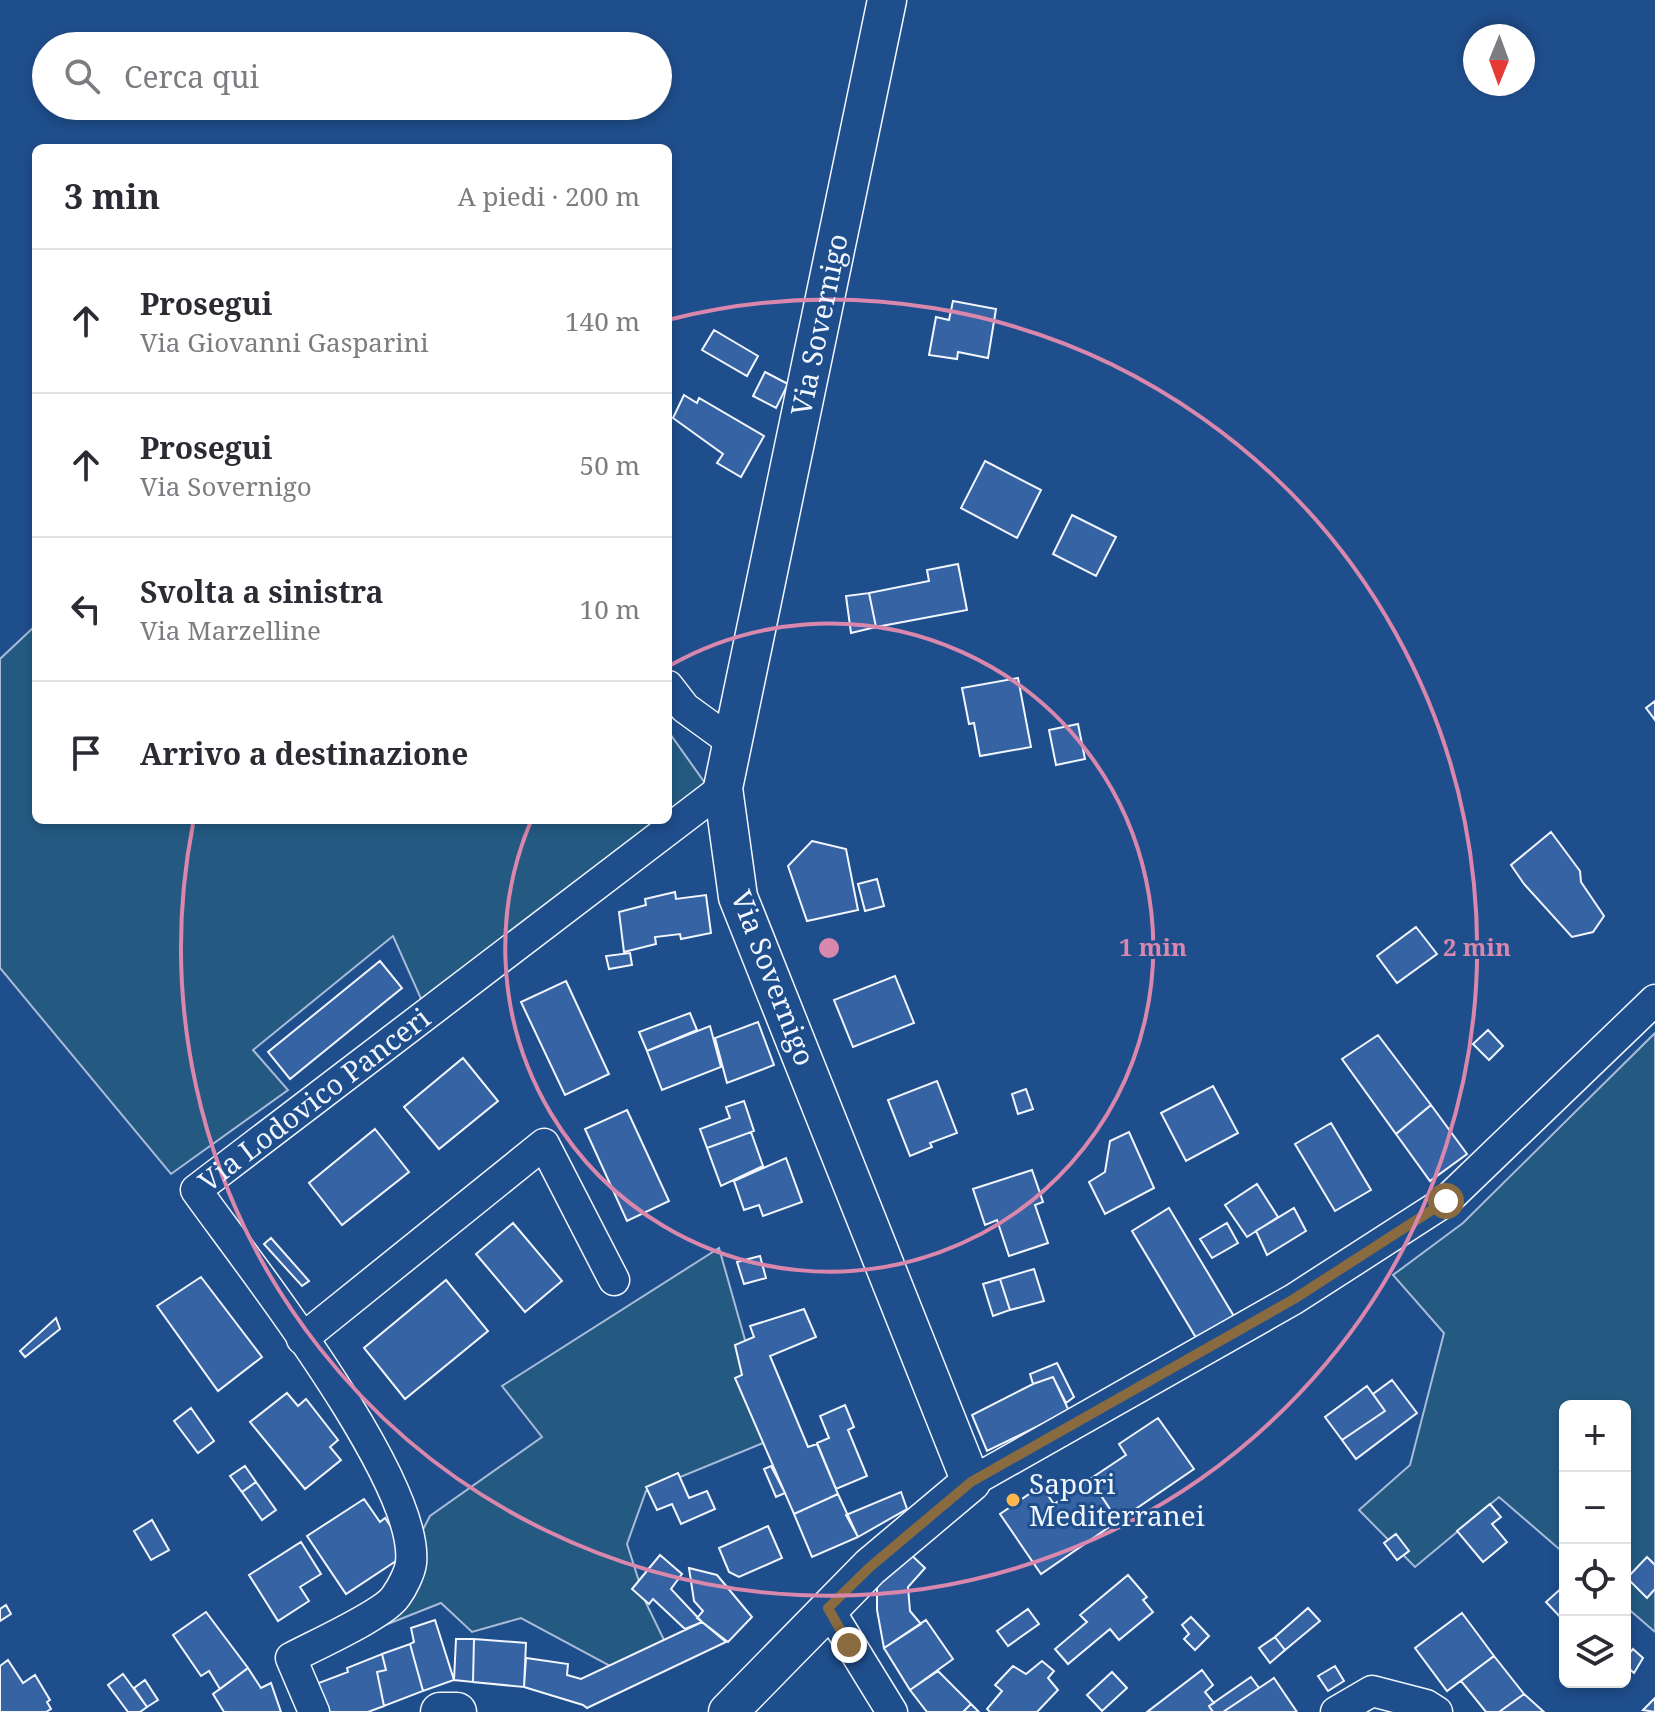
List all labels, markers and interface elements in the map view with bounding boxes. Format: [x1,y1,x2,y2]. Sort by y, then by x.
north arrow [1463,24,1535,96]
search box [32,32,672,120]
icon: search [60,54,104,98]
text: Cerca qui [124,56,259,97]
text: 3 min [64,173,160,219]
text: A piedi · 200 m [457,178,640,214]
street label: Via Sovernigo [781,230,856,419]
text: Prosegui [140,283,272,324]
icon: ahead [64,299,108,343]
text: 140 m [565,303,640,339]
text: Via Giovanni Gasparini [140,324,429,360]
text: Prosegui [140,427,272,468]
icon: ahead [64,443,108,487]
text: 50 m [580,447,640,483]
text: Via Sovernigo [140,468,312,504]
text: Svolta a sinistra [140,571,384,612]
icon: left [64,587,108,631]
text: 10 m [580,591,640,627]
text: Via Marzelline [140,612,321,648]
icon: arrive [64,731,108,775]
text: Arrivo a destinazione [140,733,469,774]
street label: Via Sovernigo [723,885,825,1071]
text: 1 min [1119,930,1187,963]
text: 2 min [1443,930,1511,963]
centre of rings [815,934,843,962]
street label: Via Lodovico Panceri [190,998,437,1200]
route start [1428,1183,1464,1219]
map controls [1559,1400,1631,1688]
button: + [1559,1400,1631,1472]
place label: Sapori Mediterranei [1029,1464,1205,1534]
button: − [1559,1472,1631,1544]
marker: Sapori Mediterranei [1004,1491,1022,1509]
button: locate [1559,1544,1631,1616]
button: layers [1559,1616,1631,1688]
route end [831,1627,867,1663]

